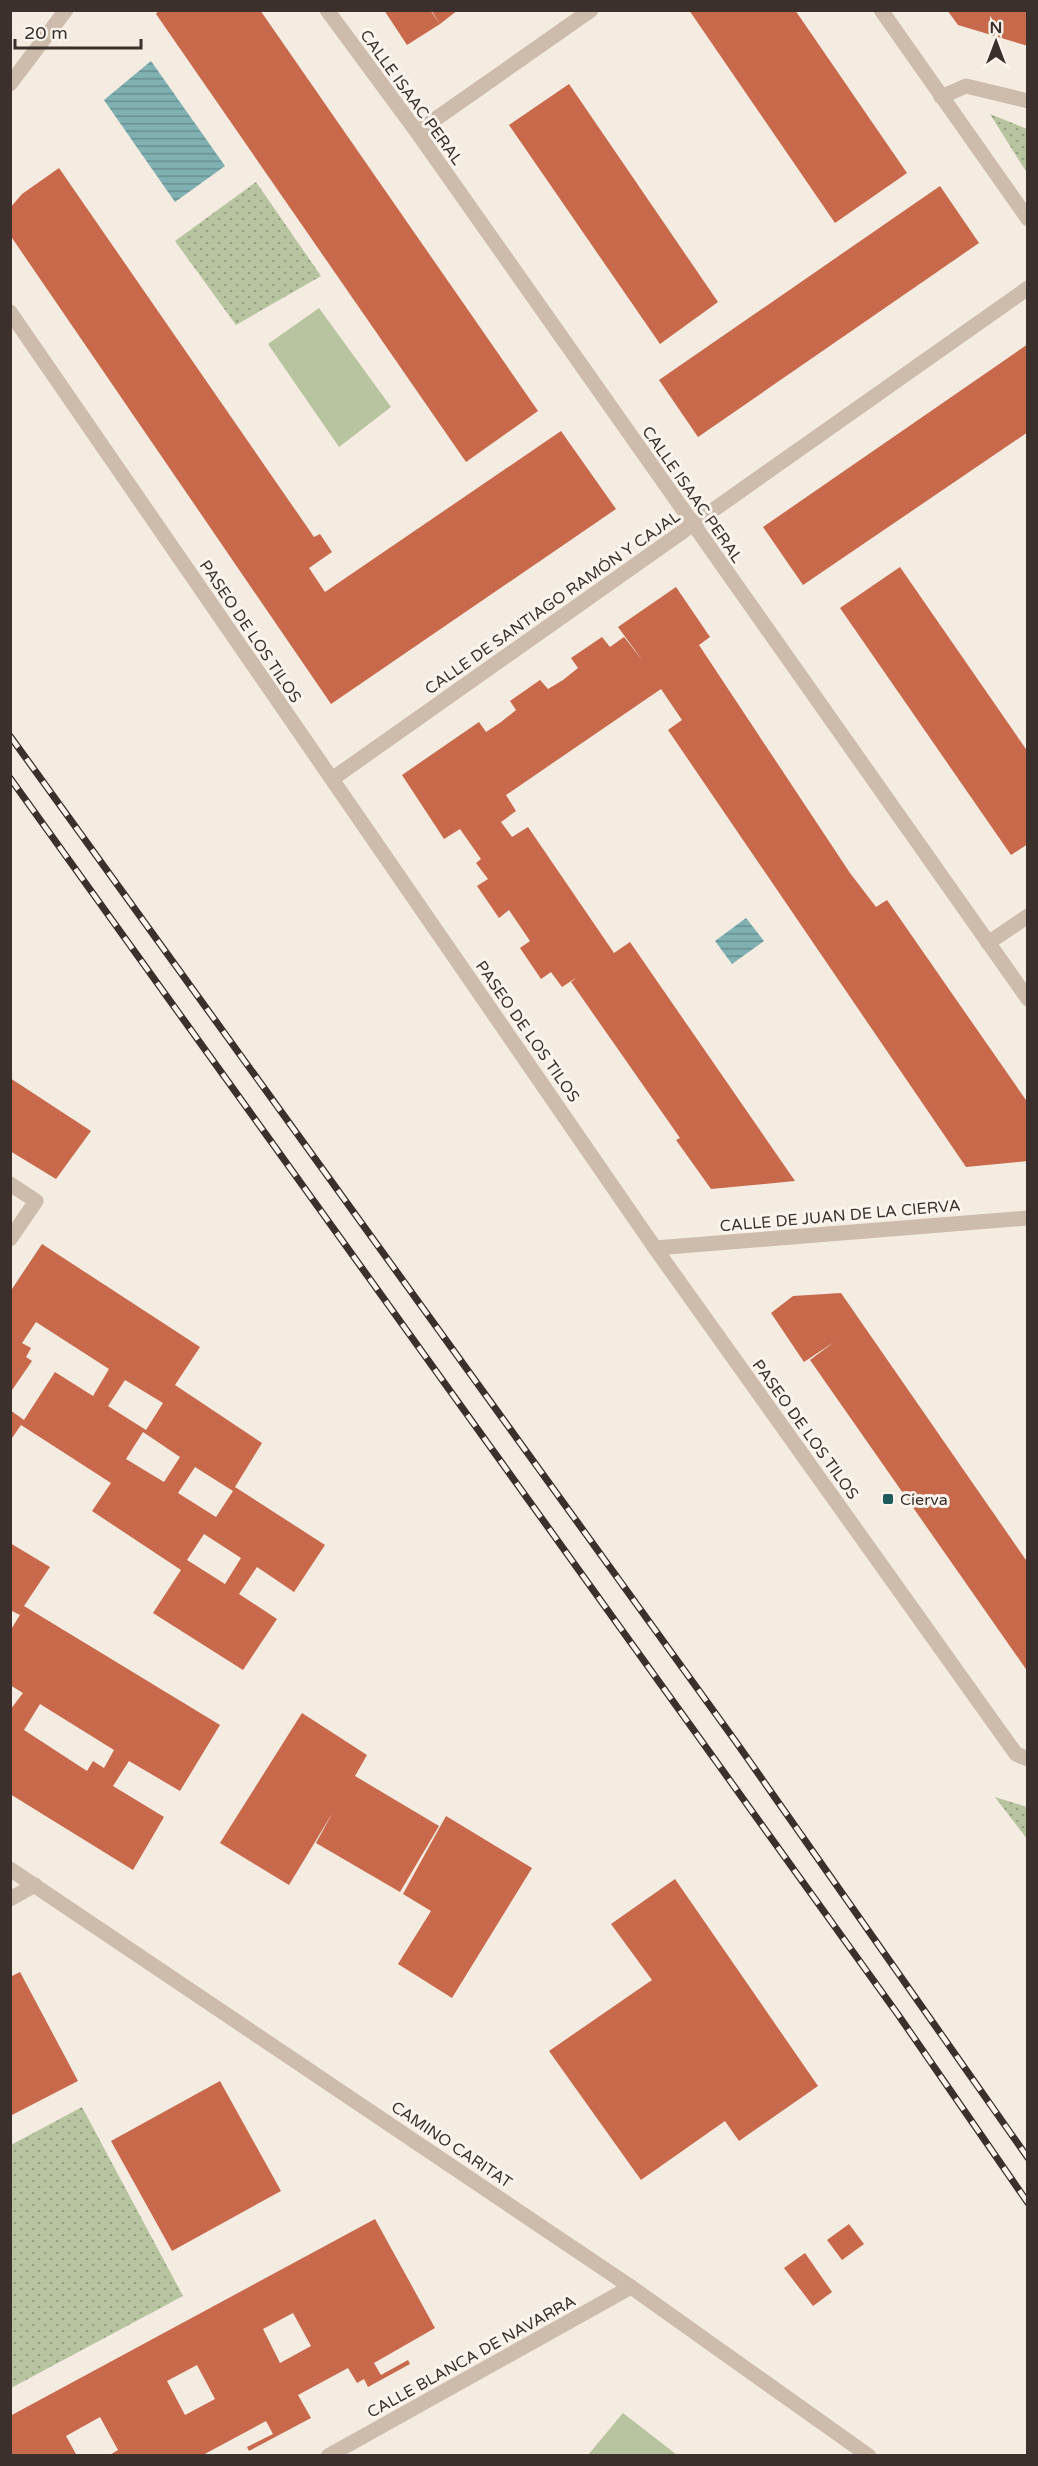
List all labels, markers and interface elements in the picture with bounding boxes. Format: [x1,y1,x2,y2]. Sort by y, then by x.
scale bar [15,12,141,50]
north arrow [966,12,1026,72]
text: N [990,18,1002,38]
text: 20 m [24,22,68,44]
street label: CALLE ISAAC PERAL [355,26,467,169]
street label: CALLE ISAAC PERAL [637,422,747,567]
street label: CALLE DE SANTIAGO RAMÓN Y CAJAL [421,507,684,699]
street label: PASEO DE LOS TILOS [195,556,306,707]
street label: PASEO DE LOS TILOS [471,957,584,1106]
street label: CALLE DE JUAN DE LA CIERVA [719,1196,961,1236]
street label: PASEO DE LOS TILOS [748,1356,863,1504]
place label: Cierva [900,1490,948,1510]
marker: Cierva [881,1492,895,1506]
street label: CAMINO CARITAT [387,2097,516,2193]
street label: CALLE BLANCA DE NAVARRA [364,2291,579,2423]

